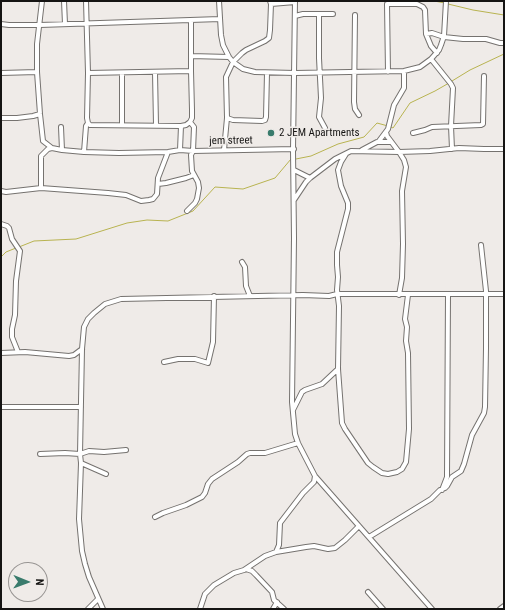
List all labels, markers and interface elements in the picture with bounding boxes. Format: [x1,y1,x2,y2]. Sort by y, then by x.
place label: 2 JEM Apartments [279,126,360,140]
marker: 2 JEM Apartments [266,128,276,138]
street label: jem street [209,134,253,148]
north arrow [8,562,48,602]
text: N [33,579,46,586]

